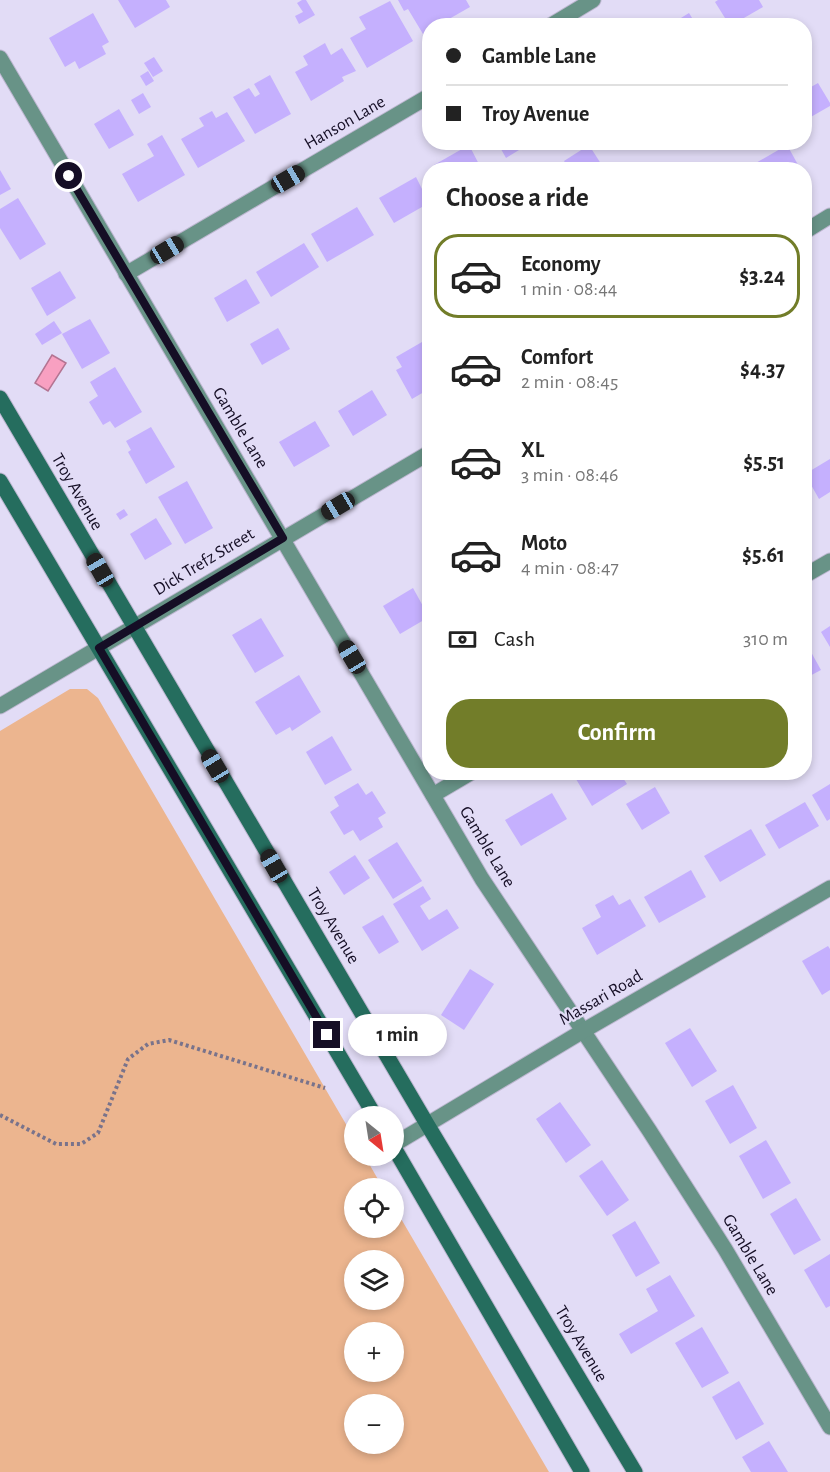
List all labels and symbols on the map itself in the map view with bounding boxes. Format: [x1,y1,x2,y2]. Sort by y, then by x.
street label: Hanson Lane [301,93,389,153]
route start [55,162,82,189]
car [268,162,308,196]
car [147,233,187,267]
street label: Gamble Lane [209,384,271,472]
street label: Troy Avenue [48,451,106,533]
car [318,489,358,523]
street label: Dick Trefz Street [150,525,258,599]
car [83,550,117,590]
car [335,637,369,677]
car [198,746,232,786]
street label: Gamble Lane [456,803,518,891]
car [257,846,291,886]
street label: Troy Avenue [303,885,363,967]
street label: Massari Road [556,967,646,1029]
callout: 1 min [348,1014,447,1056]
route end [313,1021,340,1048]
north arrow [344,1106,404,1166]
street label: Gamble Lane [719,1211,781,1299]
street label: Troy Avenue [551,1303,611,1385]

